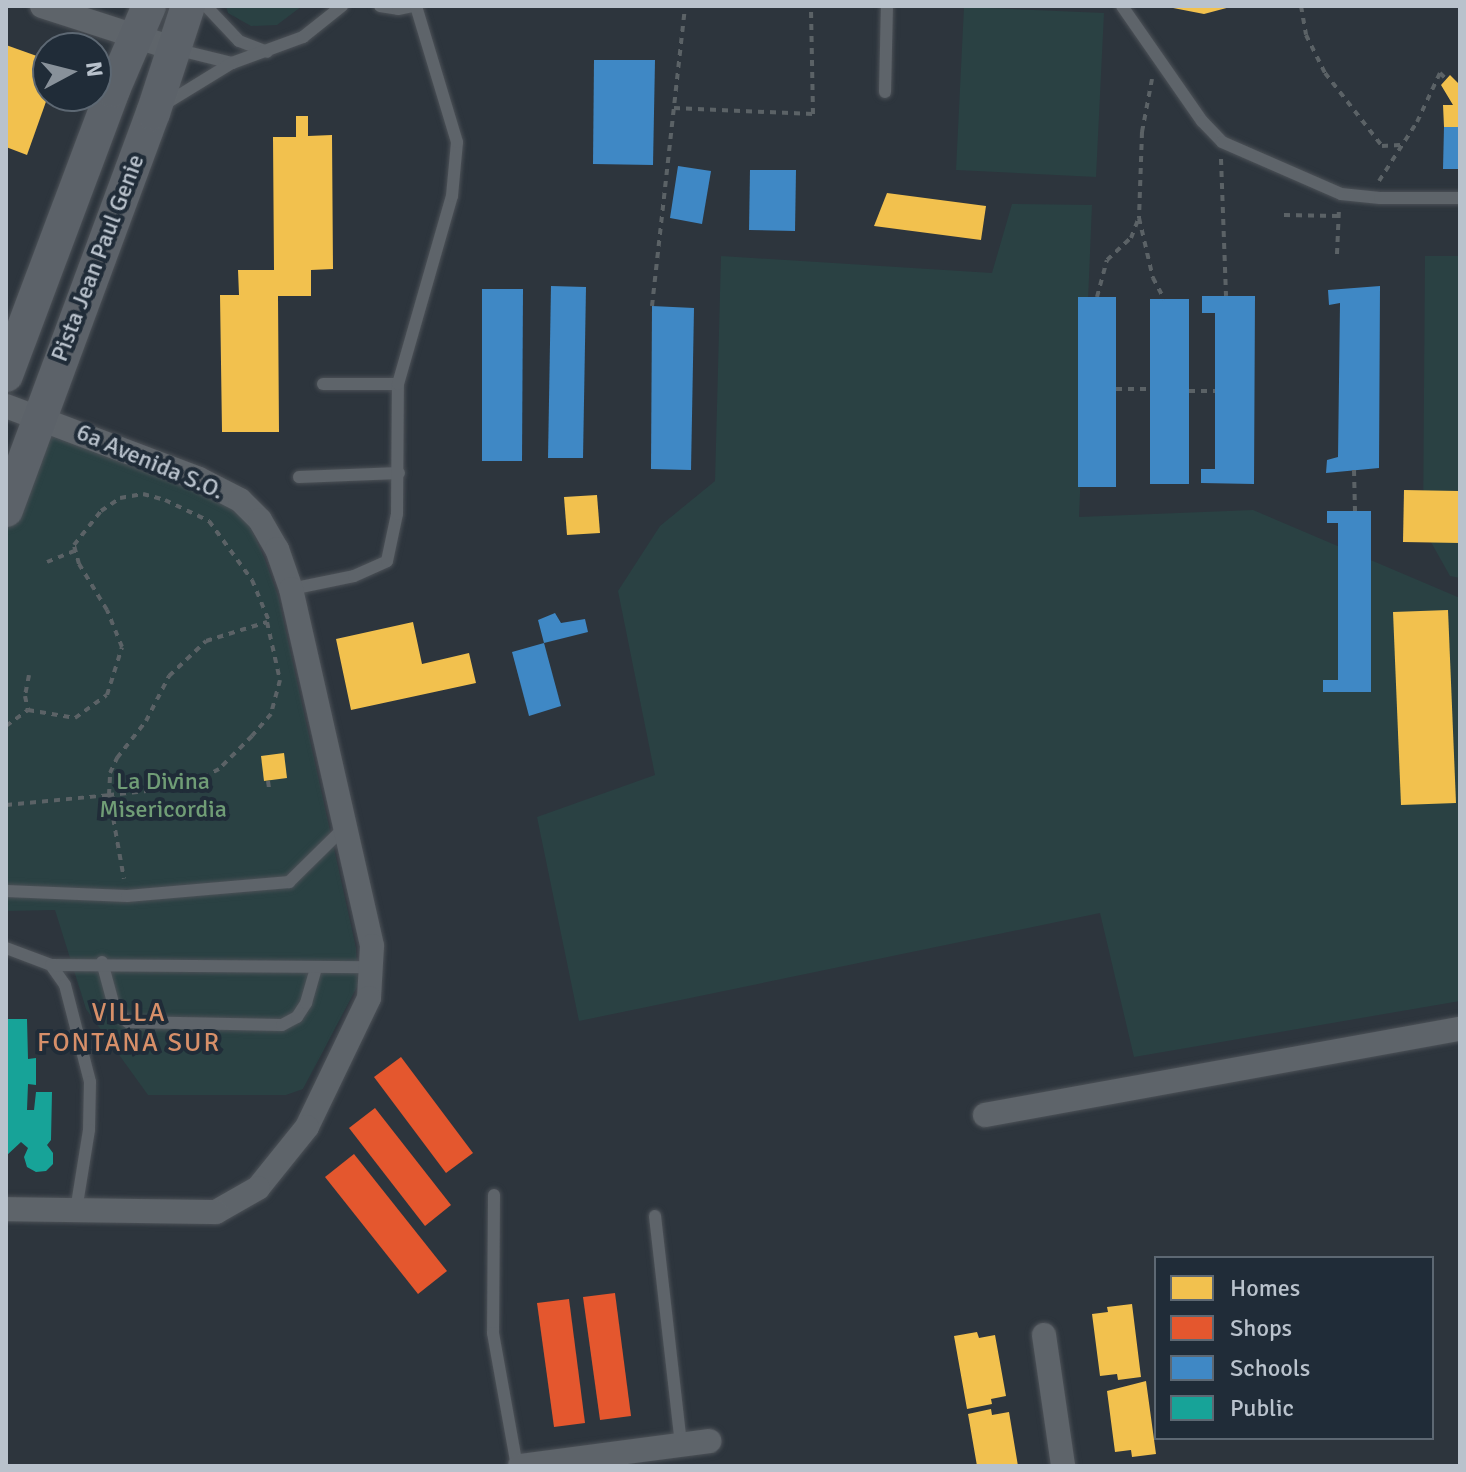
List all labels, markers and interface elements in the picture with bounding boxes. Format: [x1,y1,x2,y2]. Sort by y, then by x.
north arrow [32,32,112,112]
text: N [80,60,109,79]
street label: Pista Jean Paul Genie [45,150,151,366]
street label: 6a Avenida S.O. [72,418,228,506]
park label: La Divina Misericordia [99,768,227,824]
district label: VILLA FONTANA SUR [37,998,221,1060]
legend [1154,1256,1434,1440]
text: Homes [1230,1273,1300,1303]
text: Shops [1230,1313,1292,1343]
text: Schools [1230,1353,1310,1383]
text: Public [1230,1393,1294,1423]

